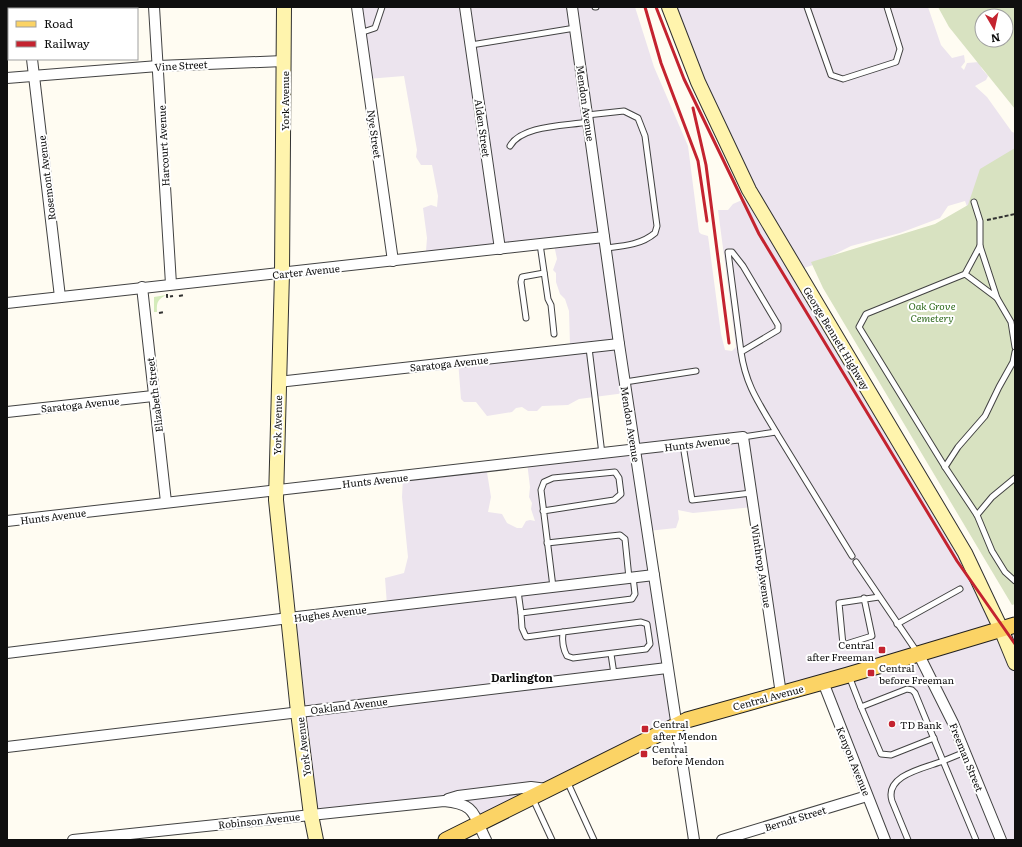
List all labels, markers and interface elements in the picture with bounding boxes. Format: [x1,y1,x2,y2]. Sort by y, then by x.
legend [8,8,138,60]
north arrow [974,8,1014,48]
text: Road [44,14,74,32]
text: N [990,30,1002,47]
text: Railway [44,34,90,52]
street label: Vine Street [154,56,208,74]
street label: Mendon Avenue [573,64,599,142]
street label: York Avenue [277,71,292,131]
street label: Alden Street [471,98,495,158]
street label: Harcourt Avenue [153,105,173,187]
street label: Nye Street [364,109,386,159]
street label: Rosemont Avenue [33,135,59,221]
street label: Carter Avenue [271,260,341,282]
street label: George Bennett Highway [800,283,874,393]
park label: Oak Grove Cemetery [909,298,956,325]
street label: Saratoga Avenue [409,351,489,375]
street label: Elizabeth Street [142,357,166,433]
street label: Mendon Avenue [618,385,644,463]
street label: Saratoga Avenue [40,392,120,416]
street label: York Avenue [269,395,285,455]
street label: Hunts Avenue [663,432,731,454]
street label: Hunts Avenue [341,469,409,491]
street label: Hunts Avenue [19,505,87,527]
street label: Winthrop Avenue [748,523,776,609]
street label: Hughes Avenue [293,601,367,625]
place label: Central after Freeman [807,637,875,664]
marker: Central after Freeman [877,645,887,655]
place label: Central before Freeman [879,660,954,687]
marker: Central before Freeman [866,668,876,678]
district label: Darlington [491,669,553,685]
street label: Central Avenue [731,680,805,714]
street label: Oakland Avenue [310,693,388,717]
street label: York Avenue [292,716,314,778]
place label: Central after Mendon [653,716,718,743]
place label: TD Bank [900,717,943,732]
marker: TD Bank [887,719,897,729]
street label: Freeman Street [946,720,988,794]
marker: Central after Mendon [640,724,650,734]
street label: Kenyon Avenue [833,724,875,798]
place label: Central before Mendon [652,741,725,768]
marker: Central before Mendon [639,749,649,759]
street label: Berndt Street [762,802,828,834]
street label: Robinson Avenue [217,808,301,832]

